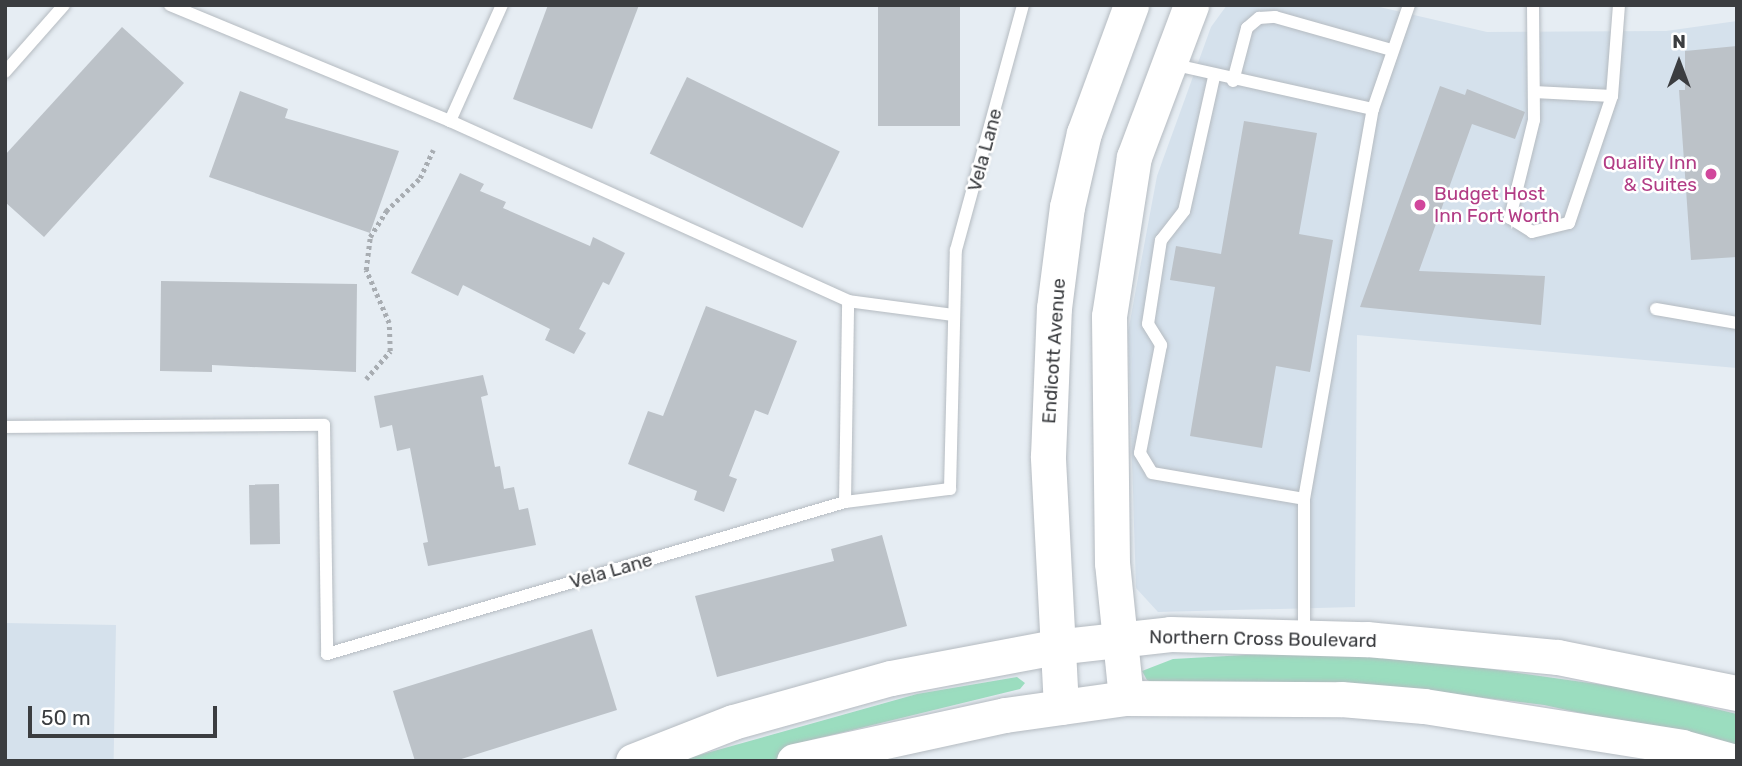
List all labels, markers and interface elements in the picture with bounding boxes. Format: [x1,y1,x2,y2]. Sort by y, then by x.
north arrow [1644,28,1714,98]
text: N [1672,30,1686,53]
street label: Vela Lane [963,106,1007,194]
place label: Quality Inn & Suites [1602,152,1697,196]
marker: Quality Inn & Suites [1703,166,1719,182]
place label: Budget Host Inn Fort Worth [1434,183,1560,227]
marker: Budget Host Inn Fort Worth [1412,197,1428,213]
street label: Endicott Avenue [1038,277,1070,425]
street label: Vela Lane [567,548,655,594]
street label: Northern Cross Boulevard [1149,626,1377,652]
scale bar [32,692,220,736]
text: 50 m [41,705,91,730]

